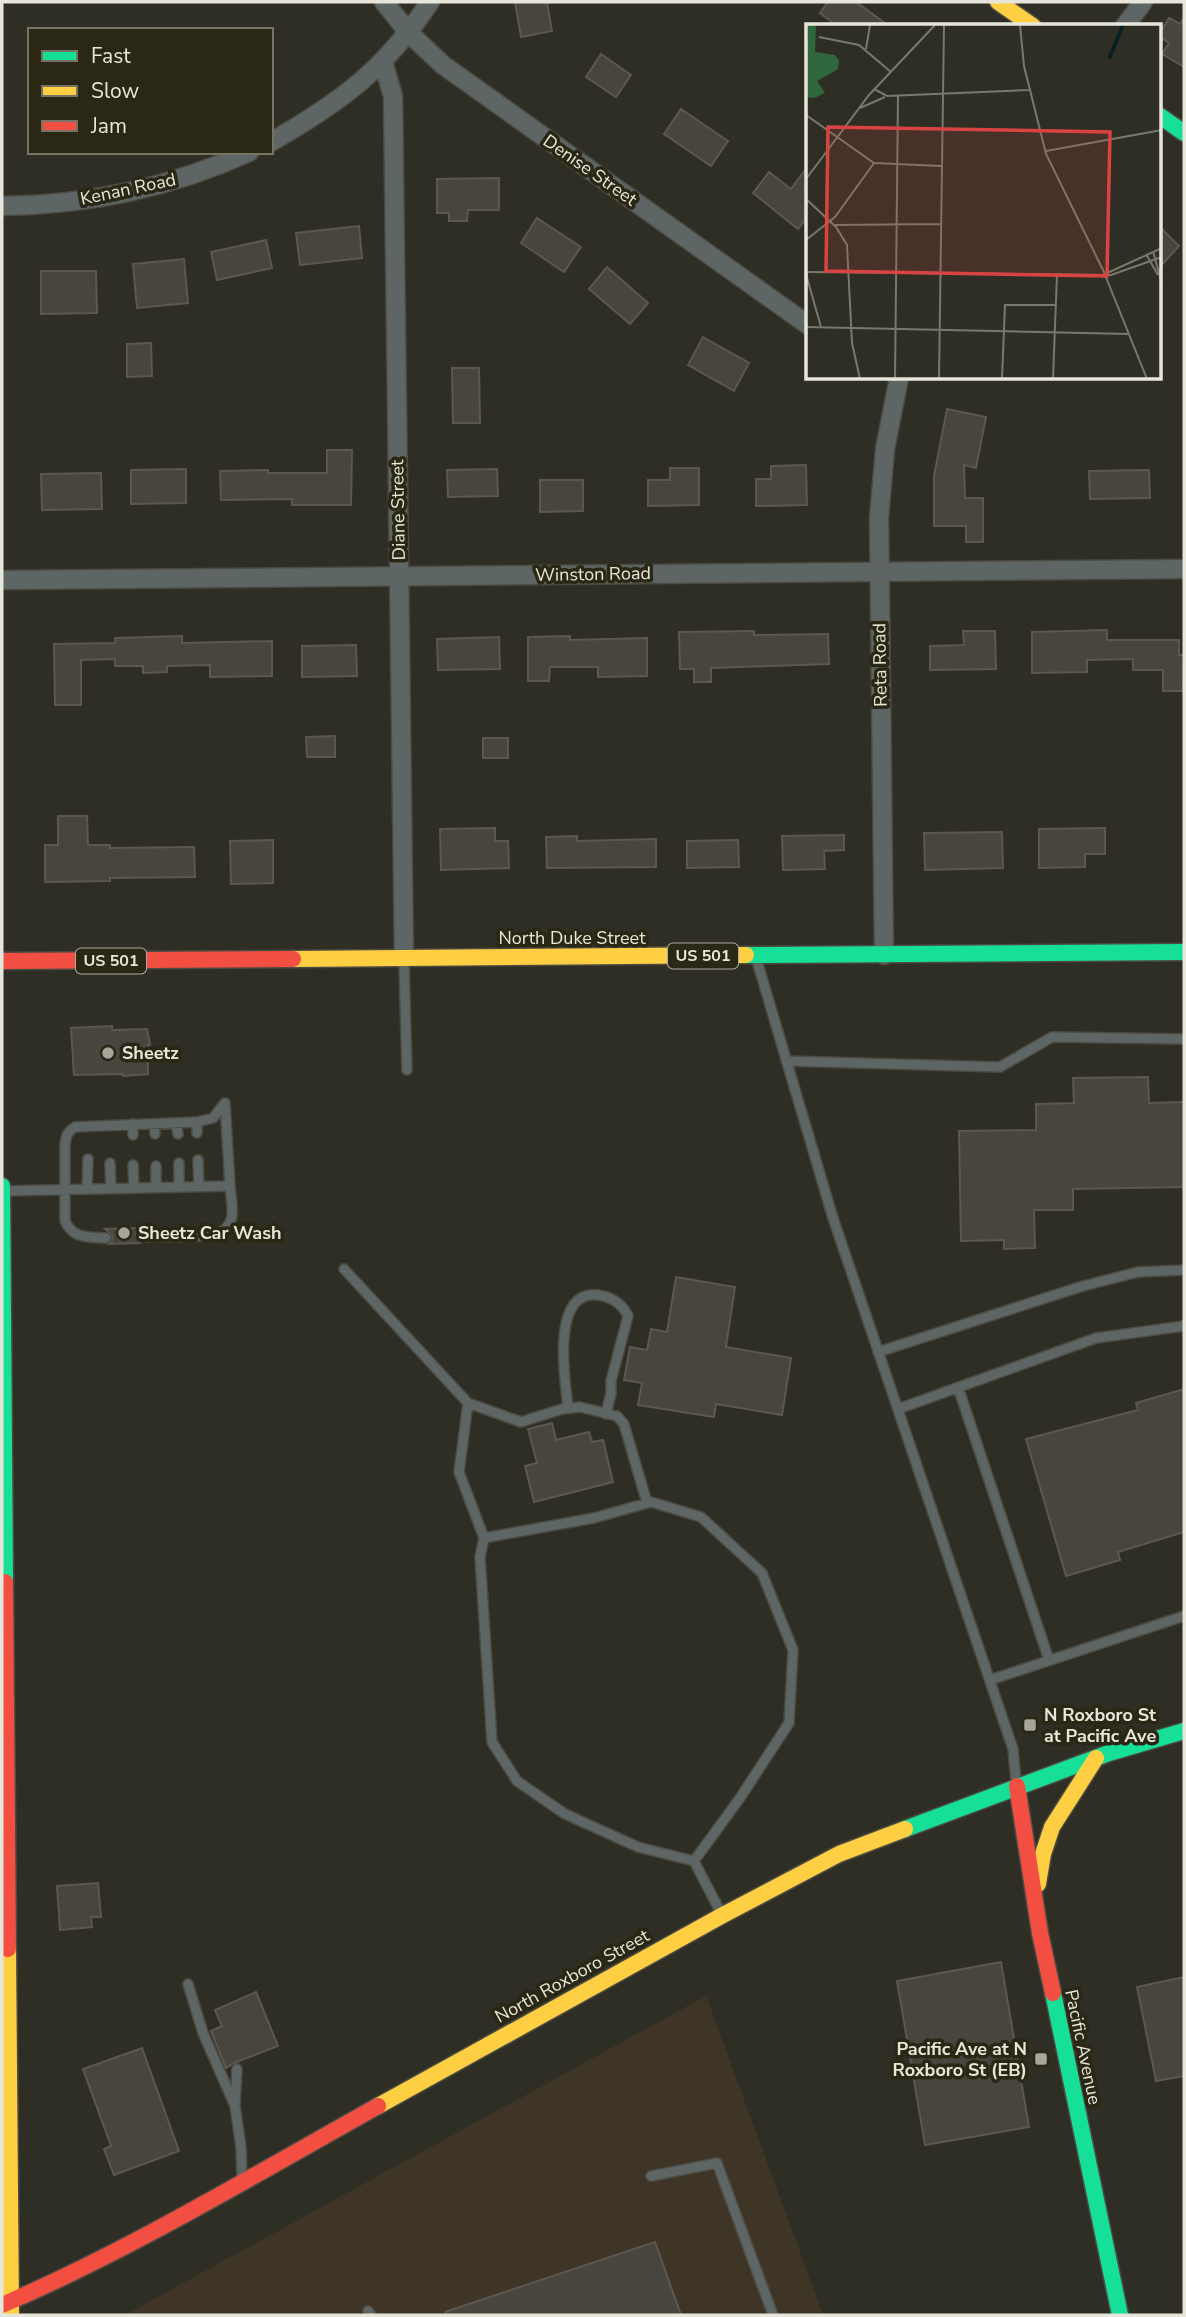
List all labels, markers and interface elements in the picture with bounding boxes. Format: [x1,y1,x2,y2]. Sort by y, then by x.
inset map [806,24,1162,380]
legend [28,28,273,154]
text: Fast [91,42,131,70]
text: Slow [91,77,140,105]
text: Jam [90,112,127,140]
street label: Denise Street [538,129,642,212]
street label: Kenan Road [78,167,178,211]
street label: Diane Street [385,459,411,561]
street label: Winston Road [535,561,651,587]
street label: Reta Road [867,623,893,707]
street label: North Duke Street [499,926,646,950]
road number: US 501 [668,944,738,968]
road number: US 501 [76,948,146,973]
place label: Sheetz [122,1041,179,1065]
marker: Sheetz [100,1045,116,1061]
place label: Sheetz Car Wash [138,1221,281,1245]
marker: Sheetz Car Wash [116,1225,132,1241]
place label: N Roxboro St at Pacific Ave [1044,1703,1156,1748]
marker: N Roxboro St at Pacific Ave [1022,1717,1038,1733]
street label: North Roxboro Street [491,1923,654,2028]
street label: Pacific Avenue [1059,1987,1107,2107]
place label: Pacific Ave at N Roxboro St (EB) [893,2037,1027,2082]
marker: Pacific Ave at N Roxboro St (EB) [1033,2051,1049,2067]

